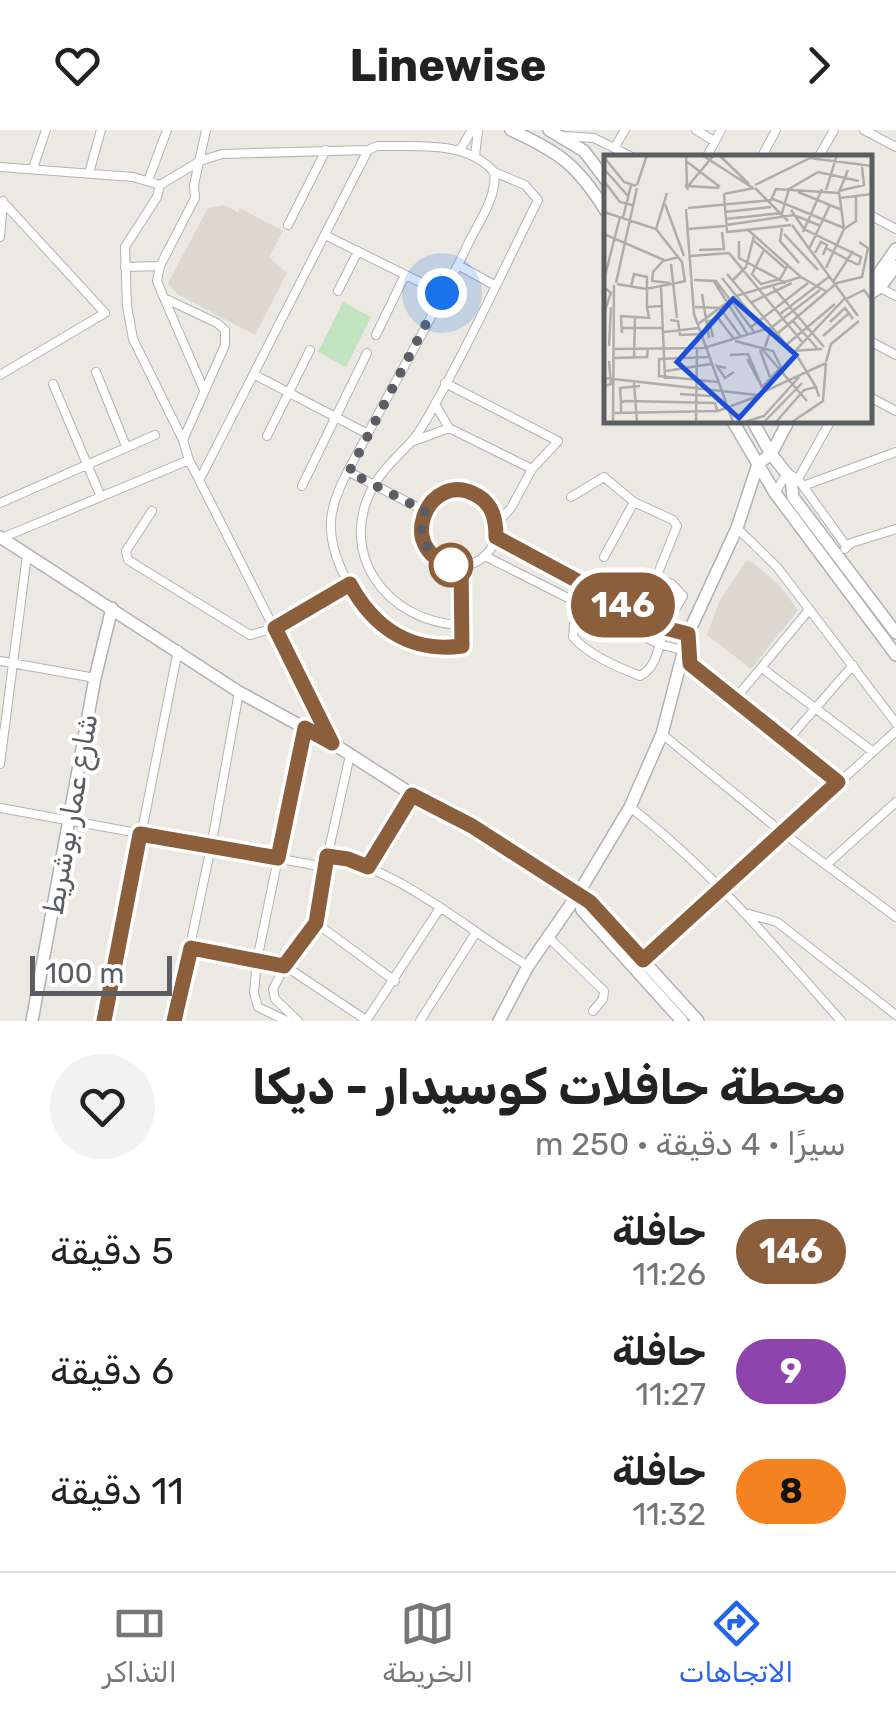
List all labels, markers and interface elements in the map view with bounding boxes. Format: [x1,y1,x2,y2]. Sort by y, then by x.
icon: heart [50,38,105,93]
icon: forward [791,38,846,93]
text: Linewise [350,39,546,92]
inset map [604,155,871,422]
your location [417,268,467,318]
unlabelled marker [430,544,472,586]
line badge: 146 [566,572,680,638]
text: 146 [591,584,655,626]
street label: شارع عمار بوشريط [37,711,107,918]
scale bar [30,951,172,996]
text: 100 m [45,957,124,990]
button: heart [50,1054,155,1159]
text: محطة حافلات كوسيدار - ديكا [252,1059,846,1116]
text: سيرًا · 4 دقيقة · 250 m [535,1125,846,1163]
text: حافلة [612,1209,706,1255]
text: 5 دقيقة [50,1228,174,1274]
text: 146 [759,1230,823,1272]
text: 11:26 [632,1255,706,1293]
text: حافلة [612,1329,706,1375]
text: 6 دقيقة [50,1348,174,1394]
text: 9 [780,1350,802,1392]
text: 11:27 [635,1375,706,1413]
text: حافلة [612,1449,706,1495]
text: 11 دقيقة [50,1468,184,1514]
text: 8 [779,1470,803,1512]
text: 11:32 [632,1495,706,1533]
tab: التذاكر [103,1596,177,1689]
tab: الخريطة [382,1596,473,1689]
tab: الاتجاهات [679,1596,793,1689]

